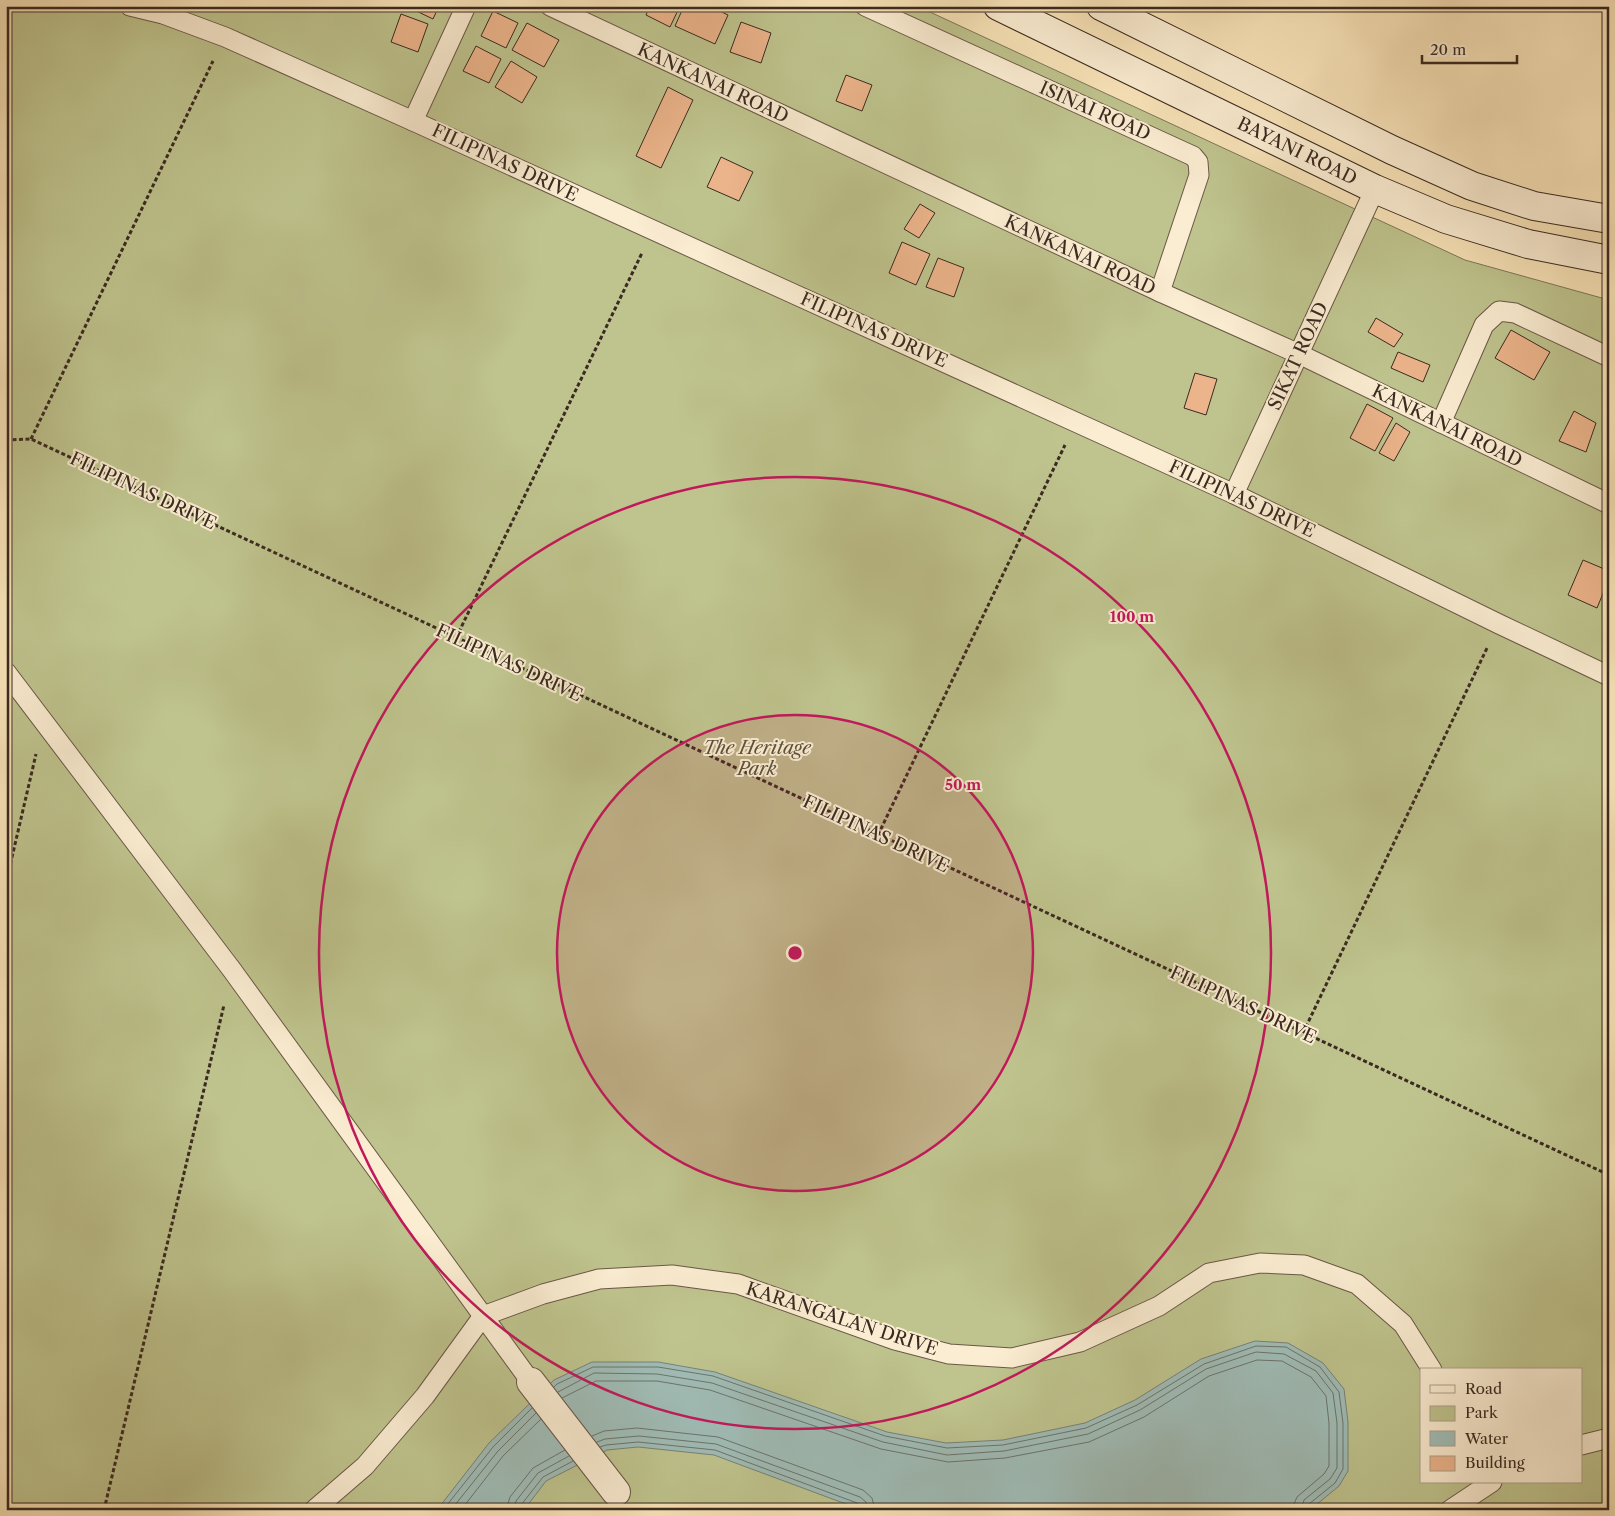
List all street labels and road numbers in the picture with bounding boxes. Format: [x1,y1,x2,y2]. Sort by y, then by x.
street label: KANKANAI ROAD [634,38,792,128]
street label: ISINAI ROAD [1036,77,1154,145]
street label: BAYANI ROAD [1233,112,1361,190]
street label: FILIPINAS DRIVE [428,119,582,207]
street label: KANKANAI ROAD [1001,210,1159,300]
street label: FILIPINAS DRIVE [797,288,951,372]
street label: SIKAT ROAD [1263,298,1333,414]
street label: KANKANAI ROAD [1368,380,1526,472]
street label: FILIPINAS DRIVE [66,447,220,535]
street label: FILIPINAS DRIVE [1165,455,1319,543]
street label: FILIPINAS DRIVE [432,619,586,707]
street label: FILIPINAS DRIVE [799,790,953,878]
street label: FILIPINAS DRIVE [1166,961,1320,1049]
street label: KARANGALAN DRIVE [743,1278,941,1360]

